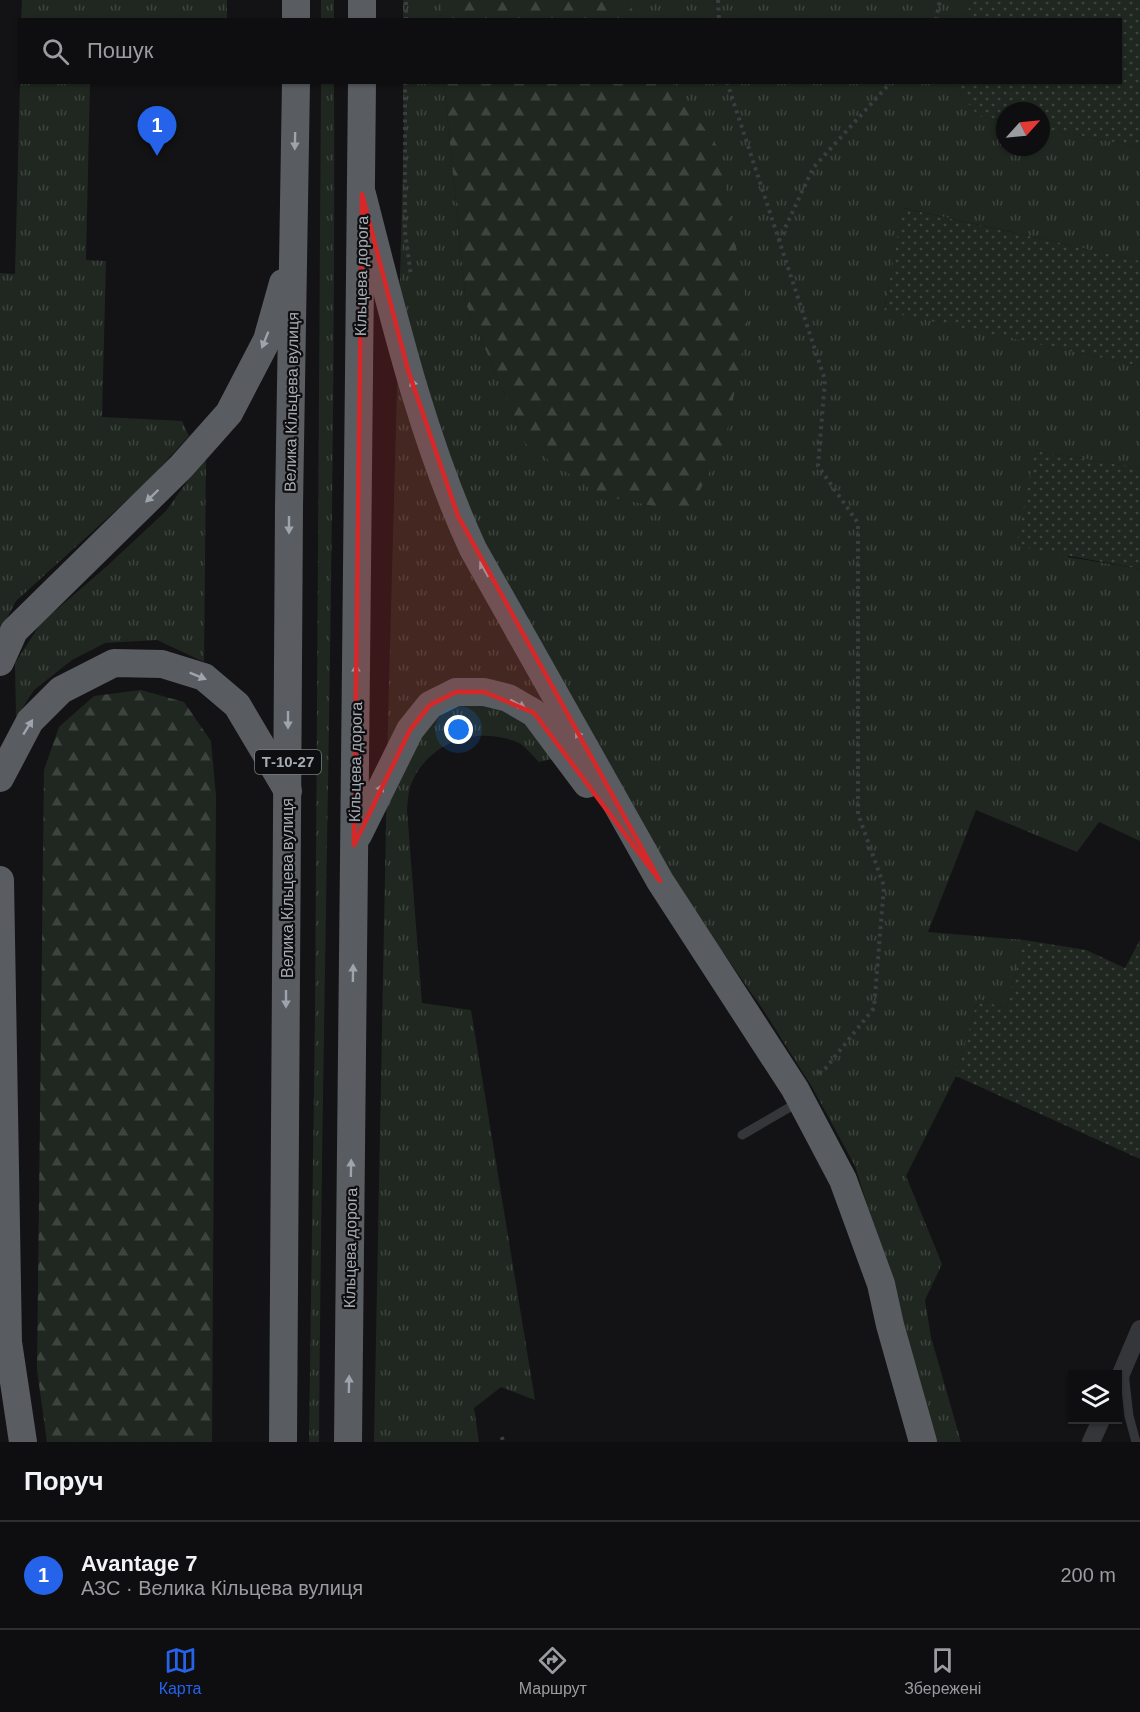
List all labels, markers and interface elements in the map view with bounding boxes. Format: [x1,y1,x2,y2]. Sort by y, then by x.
search box [18,18,1122,84]
icon: search [39,35,72,68]
text: Пошук [87,38,153,63]
north arrow [996,102,1050,156]
pin: 1 [138,106,176,156]
one-way arrow [290,131,300,150]
street label: Кільцева дорога [352,216,371,336]
street label: Велика Кільцева вулиця [281,312,302,492]
one-way arrow [260,331,269,349]
one-way arrow [408,378,418,396]
one-way arrow [145,489,159,503]
one-way arrow [284,515,293,534]
one-way arrow [479,560,489,577]
one-way arrow [351,663,361,682]
one-way arrow [189,671,207,681]
one-way arrow [510,698,526,709]
street label: Кільцева дорога [346,702,365,822]
one-way arrow [283,710,293,729]
your location [444,715,473,744]
one-way arrow [22,718,33,735]
one-way arrow [575,729,585,746]
road number: Т-10-27 [255,750,321,774]
one-way arrow [374,783,383,800]
street label: Велика Кільцева вулиця [279,798,296,978]
one-way arrow [348,963,358,982]
one-way arrow [281,989,291,1008]
one-way arrow [346,1158,356,1177]
street label: Кільцева дорога [341,1188,360,1308]
map controls [1068,1370,1122,1424]
button: layers [1068,1370,1122,1424]
one-way arrow [344,1374,354,1393]
text: Поруч [24,1466,104,1496]
text: Avantage 7 [81,1551,198,1576]
text: 1 [38,1564,49,1586]
text: 200 m [1060,1564,1116,1586]
text: АЗС · Велика Кільцева вулиця [81,1577,363,1599]
tab: Карта [159,1644,201,1698]
tab: Маршрут [519,1644,587,1698]
tab: Збережені [904,1644,981,1698]

